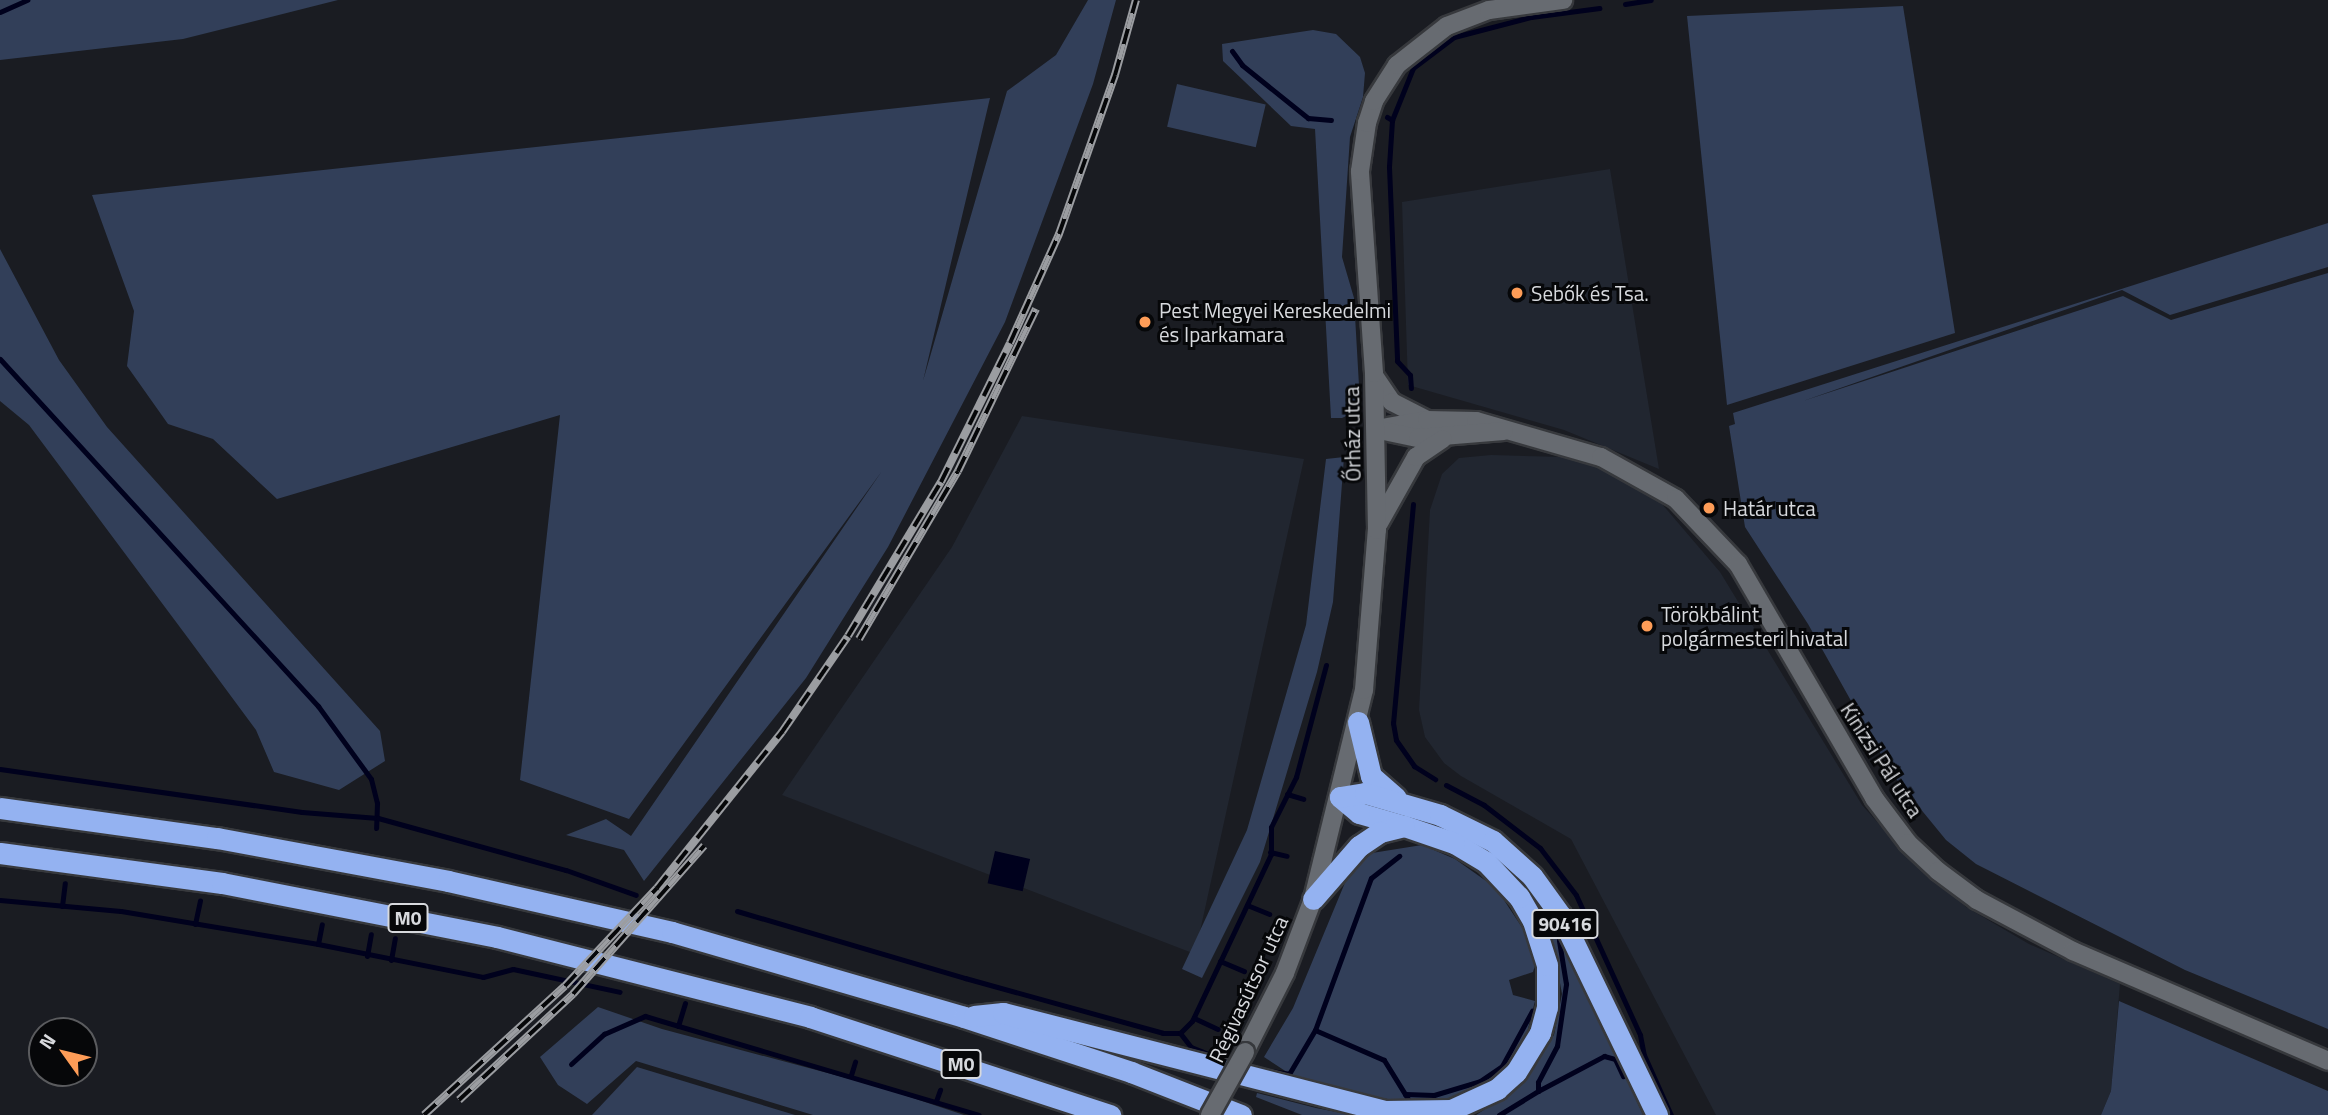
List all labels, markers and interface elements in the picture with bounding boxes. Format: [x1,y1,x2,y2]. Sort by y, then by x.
place label: Sebők és Tsa. [1531,280,1649,306]
marker: Sebők és Tsa. [1509,285,1525,301]
place label: Pest Megyei Kereskedelmi és Iparkamara [1159,297,1391,347]
marker: Pest Megyei Kereskedelmi és Iparkamara [1137,314,1153,330]
street label: Őrház utca [1339,386,1365,482]
place label: Határ utca [1723,495,1816,521]
marker: Határ utca [1701,500,1717,516]
place label: Törökbálint polgármesteri hivatal [1661,601,1848,651]
marker: Törökbálint polgármesteri hivatal [1639,618,1655,634]
street label: Kinizsi Pál utca [1836,698,1928,822]
road number: M0 [387,902,429,934]
road number: 90416 [1530,908,1600,940]
street label: Régivasútsor utca [1203,912,1293,1066]
north arrow [28,1017,98,1087]
text: N [31,1028,63,1055]
road number: M0 [940,1048,982,1080]

